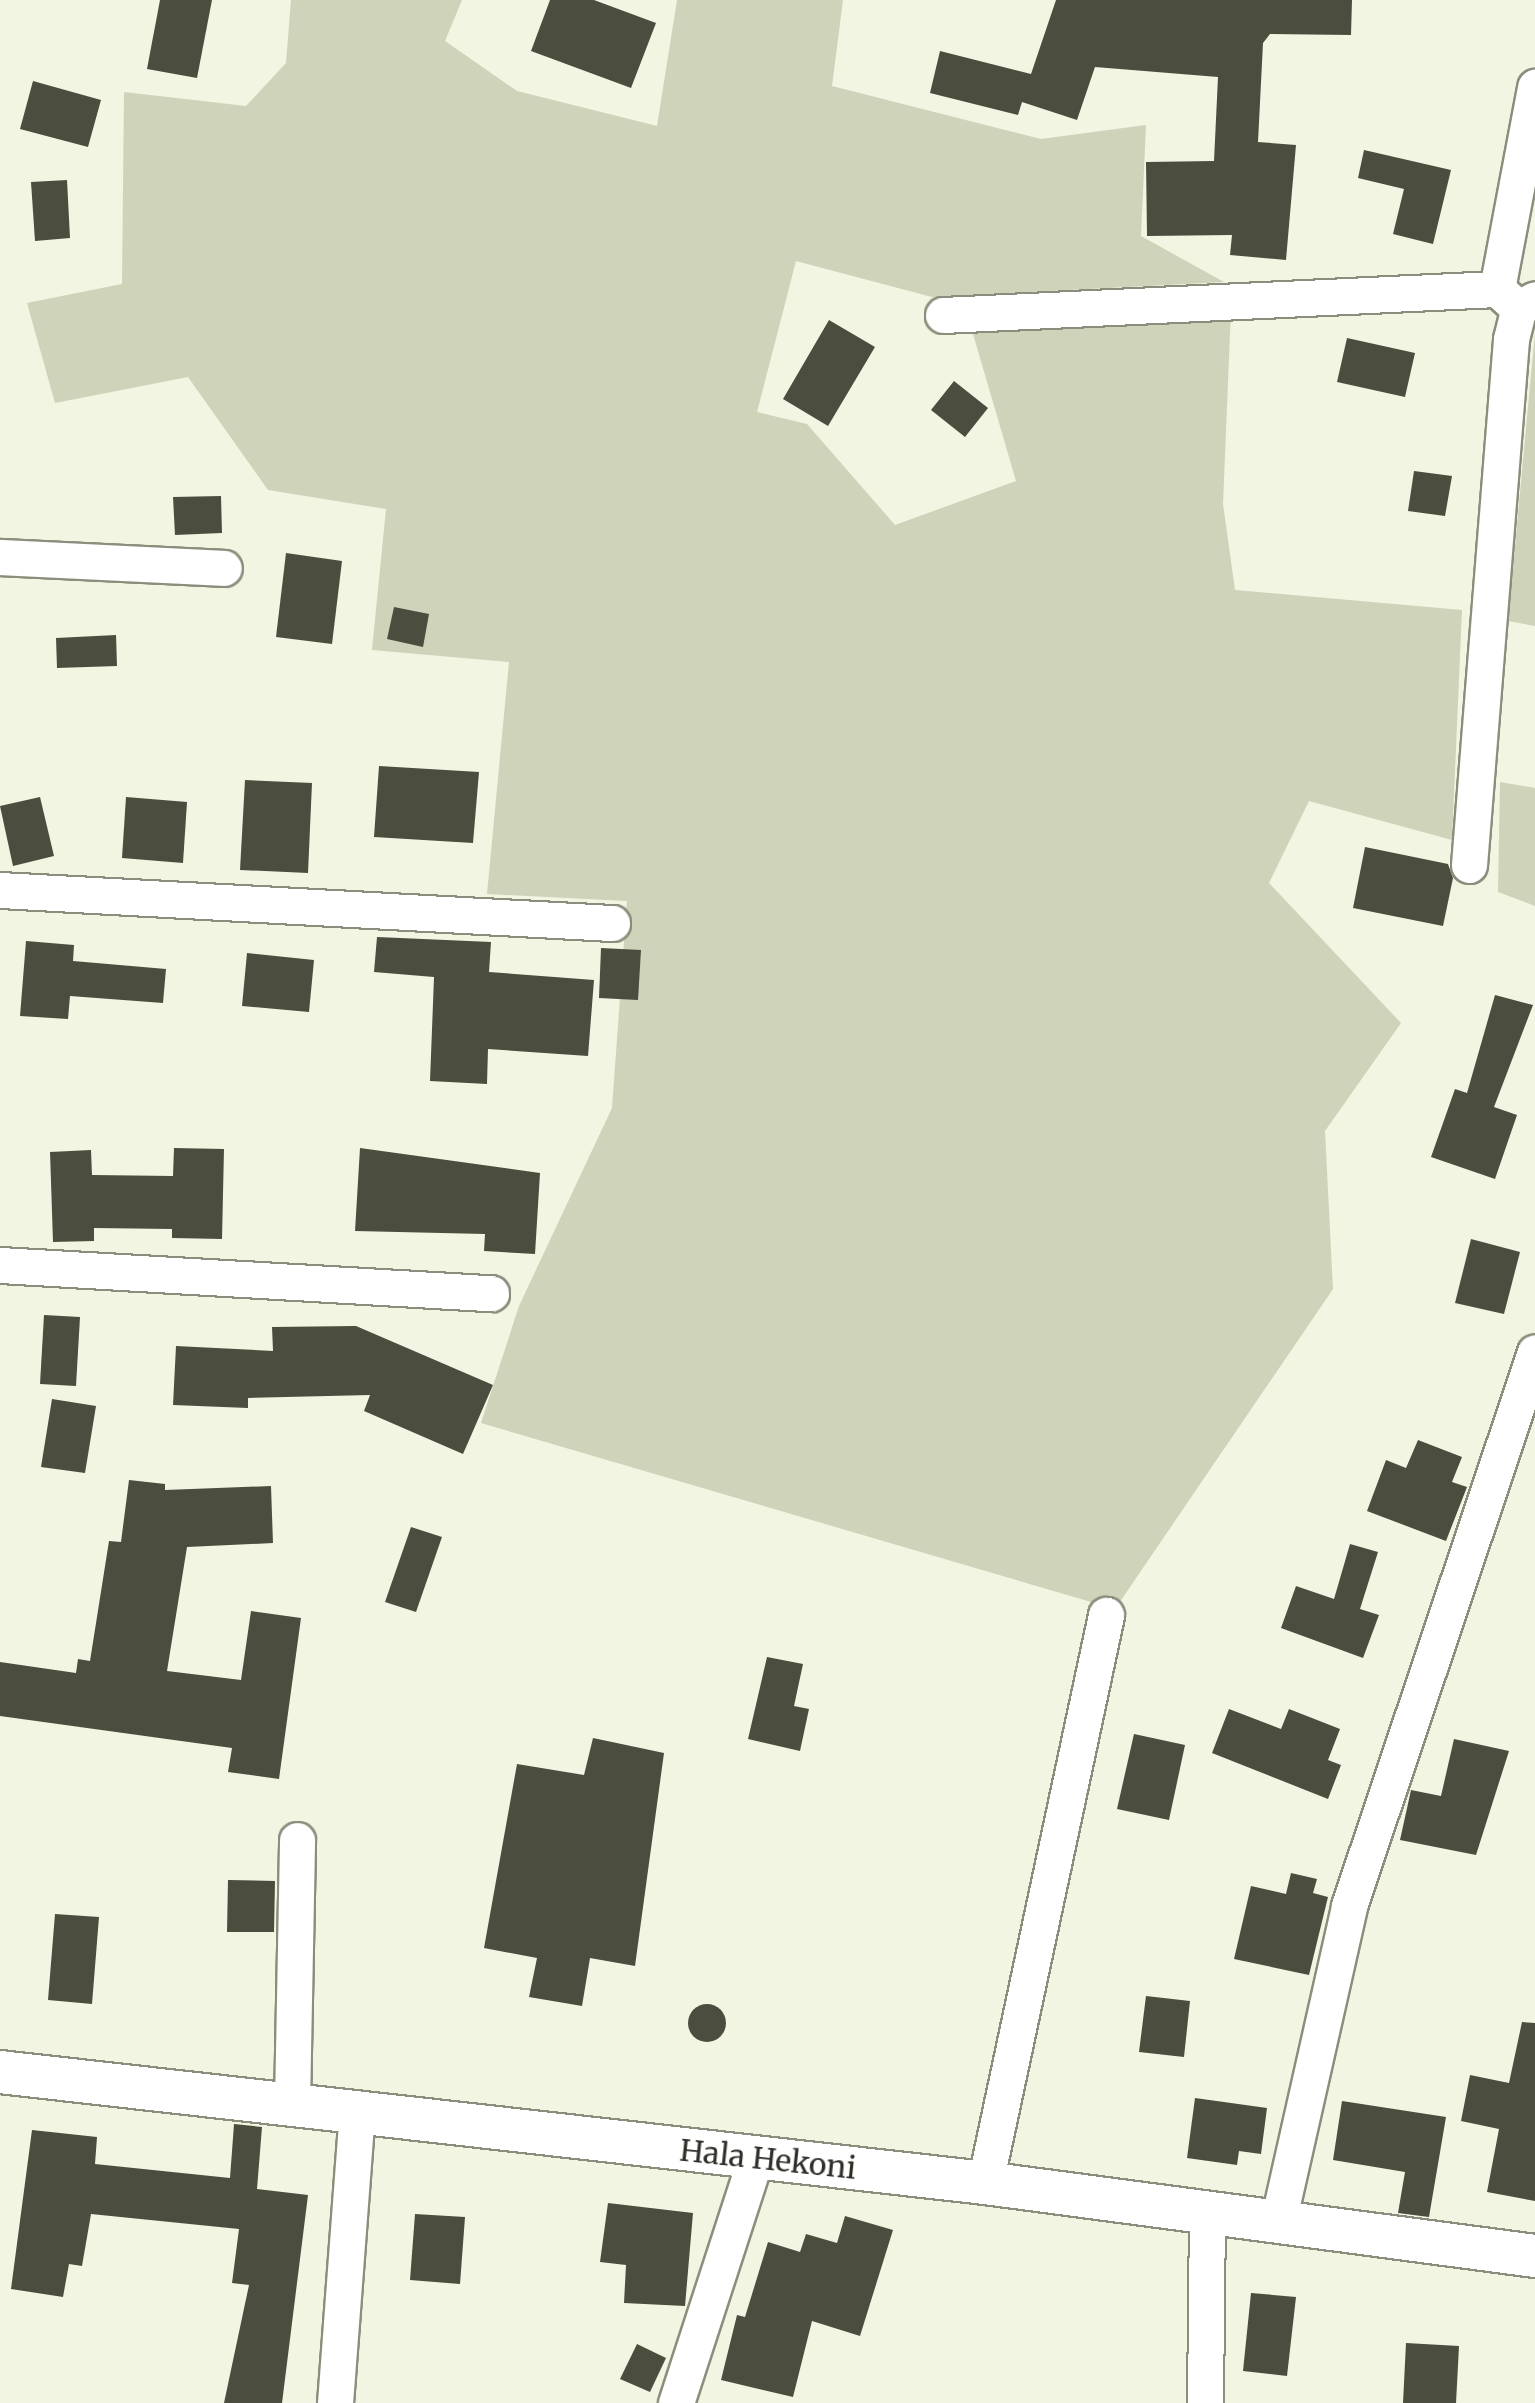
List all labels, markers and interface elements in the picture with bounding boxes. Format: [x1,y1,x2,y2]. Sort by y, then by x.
street label: Hala Hekoni [678,2132,858,2186]

